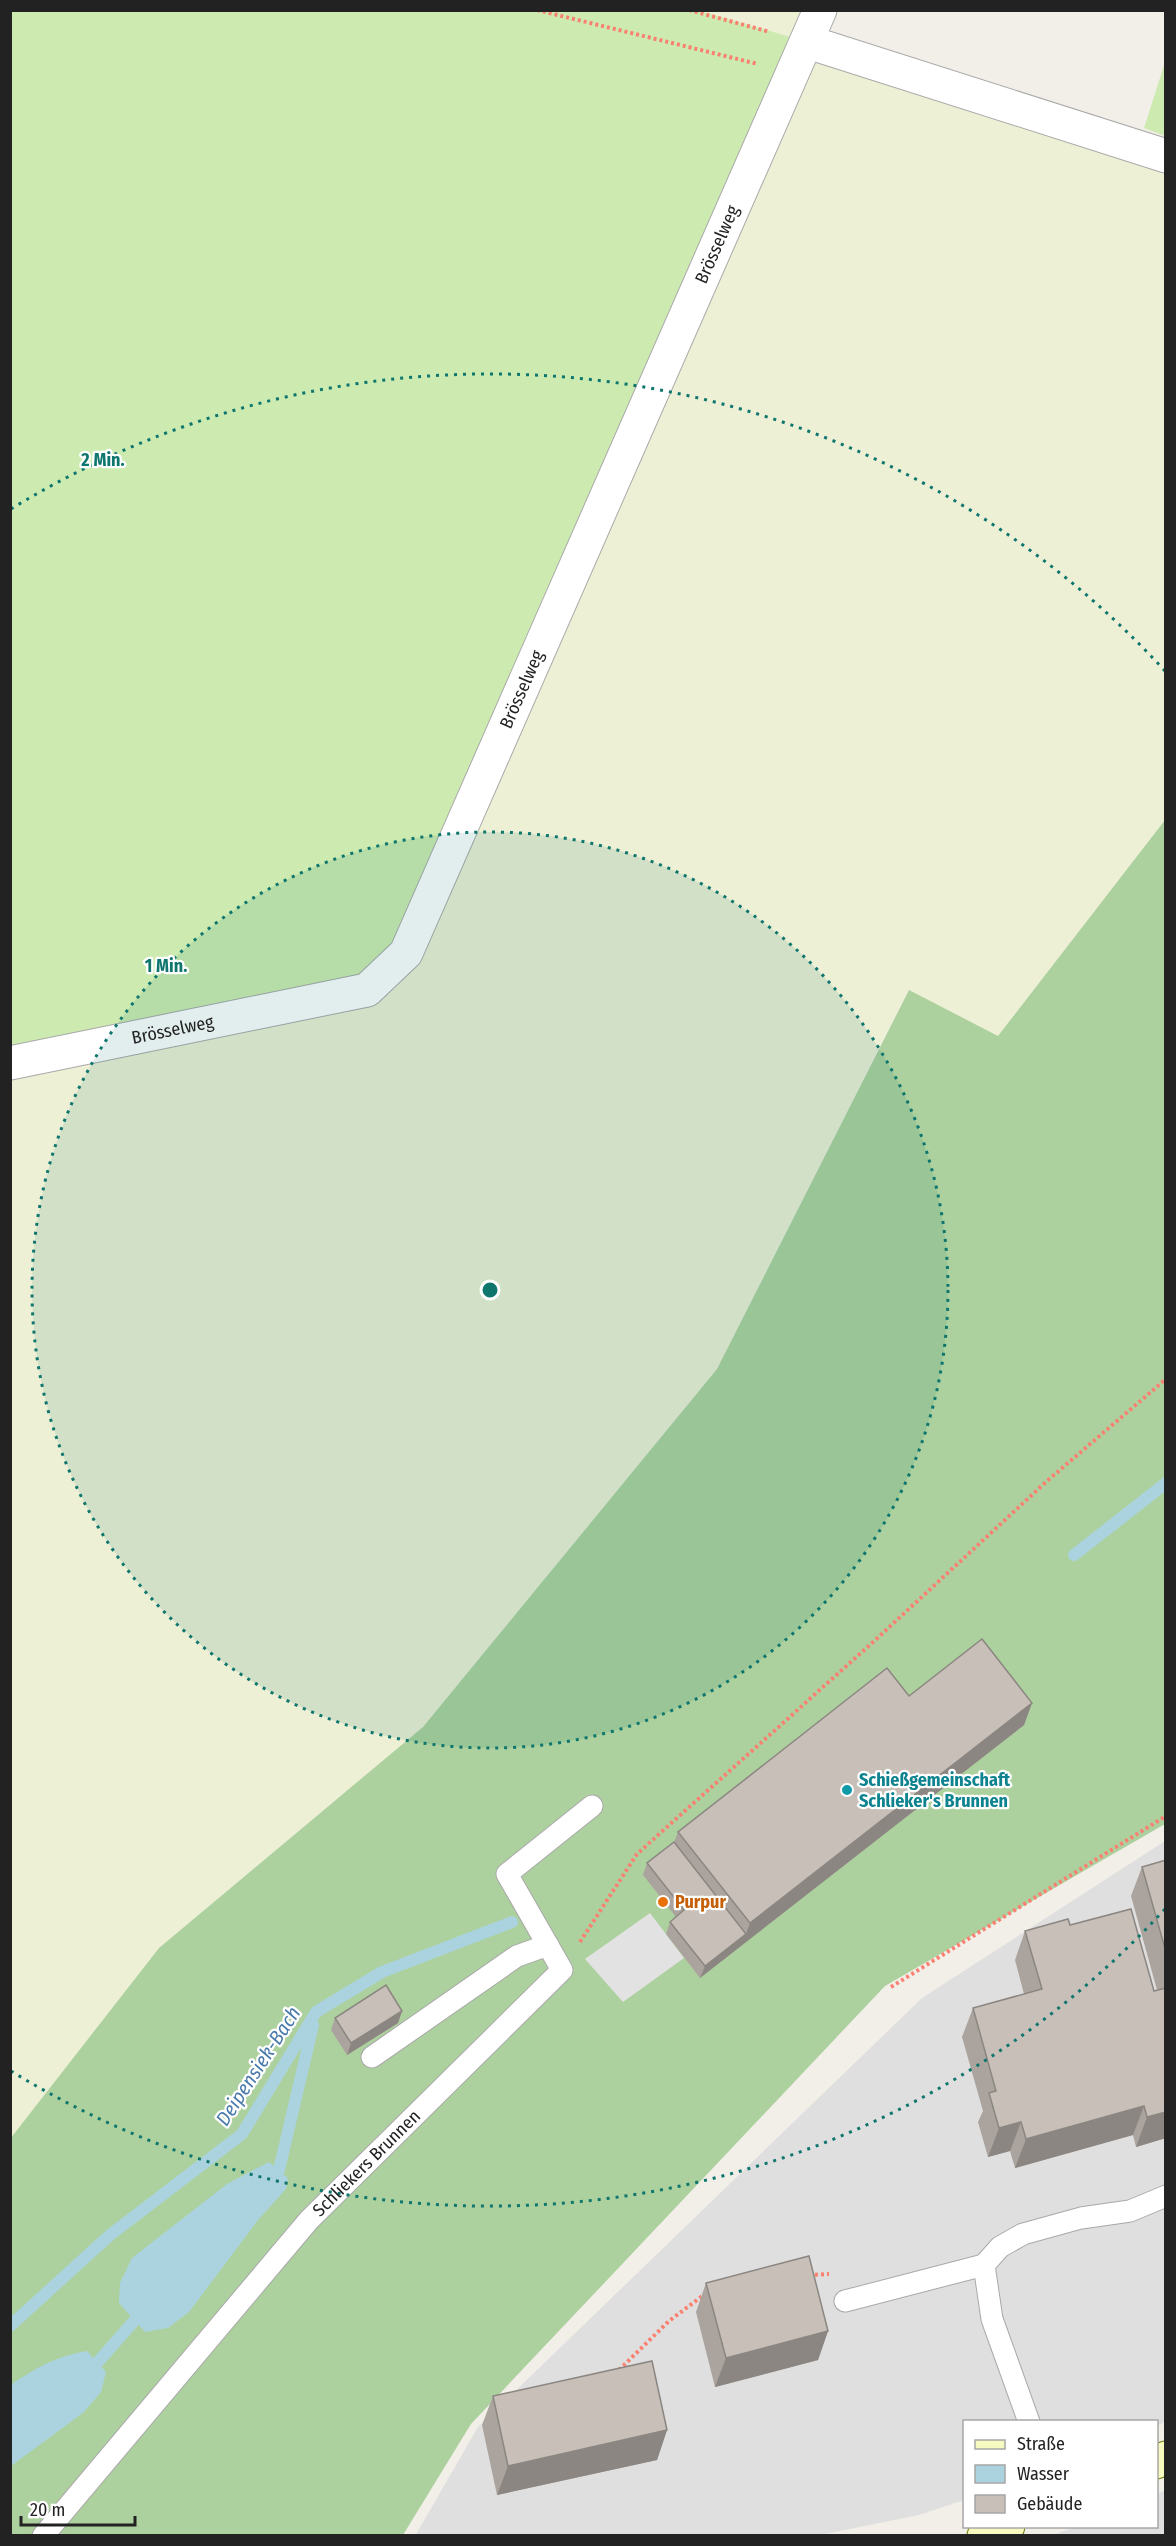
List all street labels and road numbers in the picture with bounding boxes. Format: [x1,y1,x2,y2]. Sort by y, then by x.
street label: Brösselweg [690,201,744,287]
street label: Brösselweg [495,646,549,732]
street label: Brösselweg [130,1011,216,1049]
street label: Schliekers Brunnen [308,2105,425,2221]

